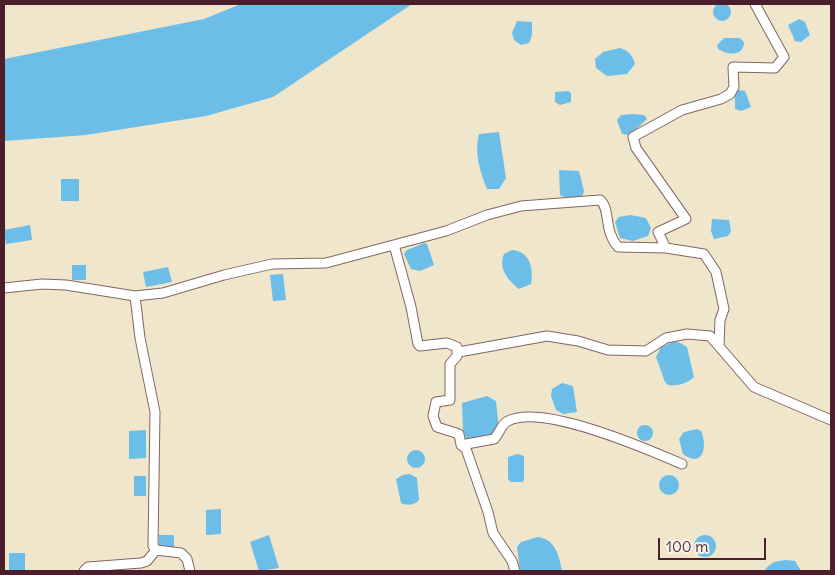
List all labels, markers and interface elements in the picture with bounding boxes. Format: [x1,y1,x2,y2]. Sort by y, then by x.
scale bar [660,528,768,560]
text: 100 m [666,537,708,556]

